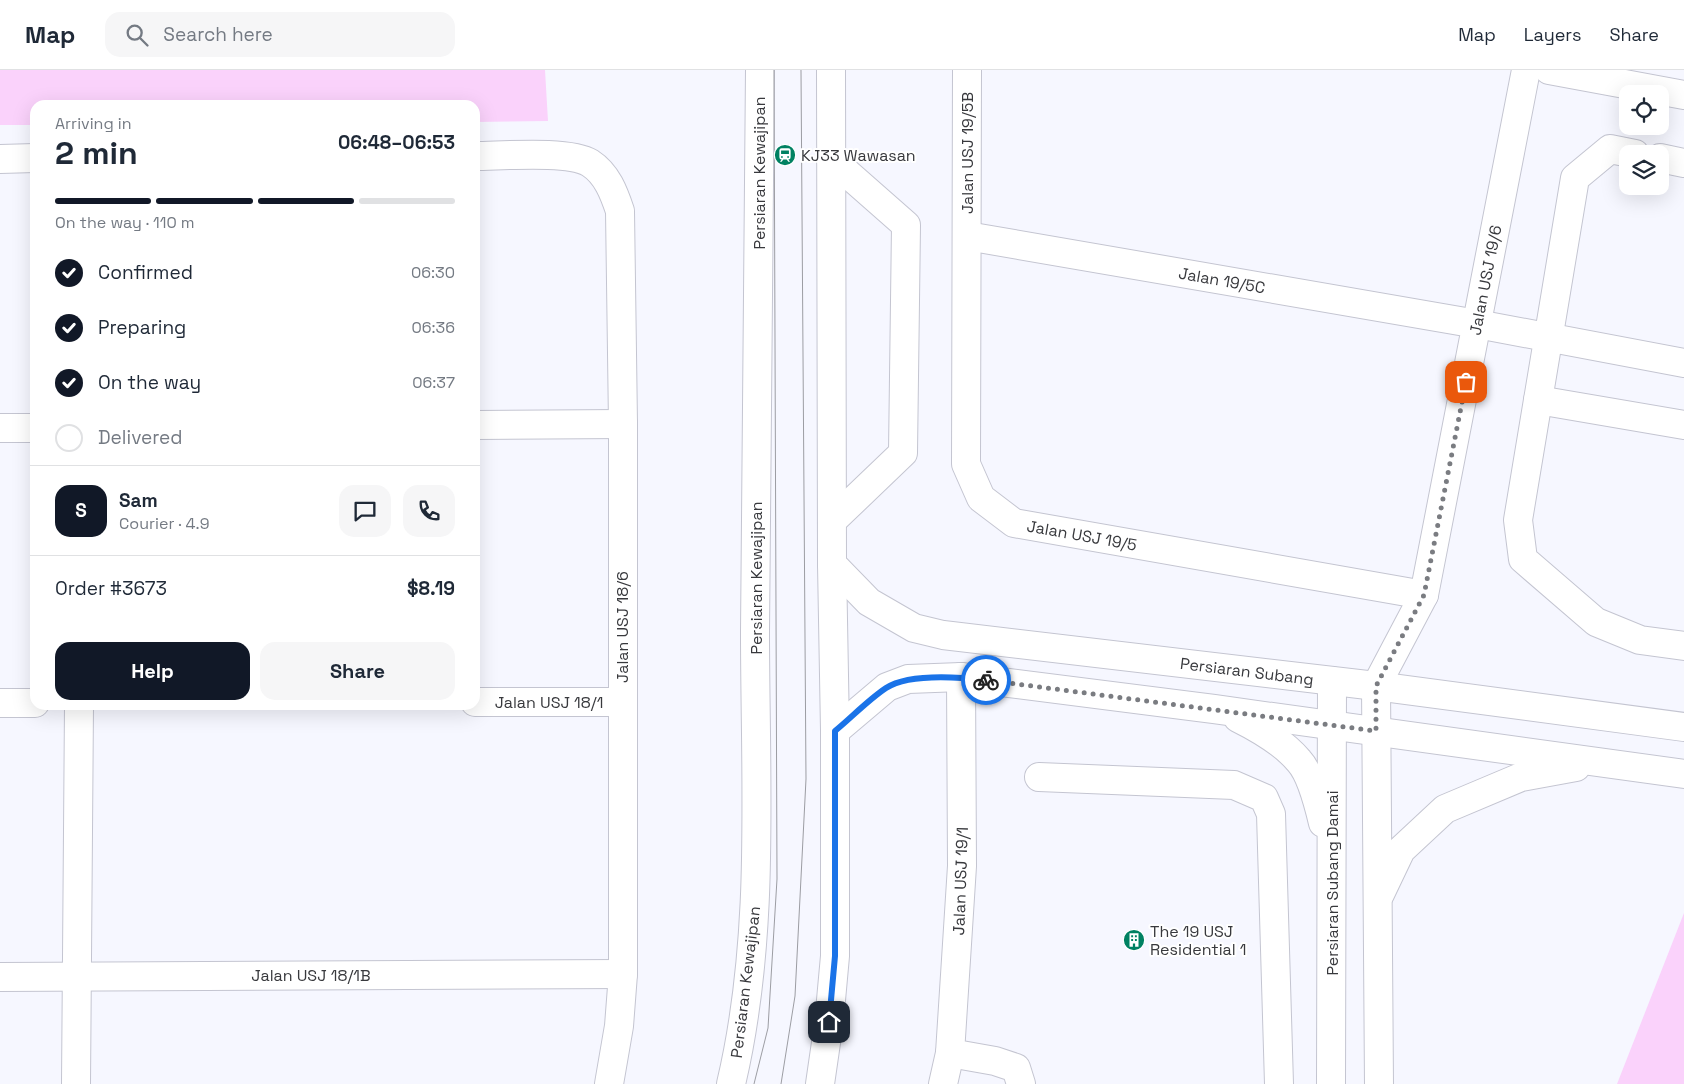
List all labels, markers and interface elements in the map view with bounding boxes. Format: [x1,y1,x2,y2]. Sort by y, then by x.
search box [105,12,455,57]
text: Map [25,19,75,50]
icon: search [123,21,151,49]
text: Search here [163,22,273,47]
text: Map [1458,23,1496,46]
text: Layers [1524,23,1581,46]
text: Share [1609,23,1659,46]
map controls [1619,85,1669,195]
button: locate [1619,85,1669,135]
street label: Jalan USJ 19/5B [957,92,978,214]
street label: Persiaran Kewajipan [749,97,770,249]
text: Arriving in [55,113,132,134]
text: 06:48–06:53 [338,130,455,155]
text: 2 min [55,133,138,173]
station icon: KJ33 Wawasan [773,143,797,167]
place label: KJ33 Wawasan [801,145,916,166]
button: layers [1619,145,1669,195]
text: On the way · 110 m [55,212,195,233]
street label: Jalan USJ 19/6 [1465,223,1506,337]
icon: check [55,259,83,287]
text: Confirmed [98,260,193,285]
text: 06:30 [411,262,455,283]
street label: Jalan 19/5C [1177,263,1267,298]
icon: check [55,314,83,342]
text: Preparing [98,315,186,340]
text: 06:36 [411,317,455,338]
pin [1445,361,1487,403]
icon: bag [1452,368,1480,396]
icon: check [55,369,83,397]
text: On the way [98,370,201,395]
text: 06:37 [412,372,455,393]
text: Delivered [98,425,183,450]
button: chat [339,485,391,537]
button: phone [403,485,455,537]
text: Sam [119,488,158,513]
text: S [75,498,87,523]
street label: Persiaran Kewajipan [746,502,767,654]
text: Courier · 4.9 [119,513,209,534]
street label: Jalan USJ 19/5 [1025,515,1139,556]
street label: Jalan USJ 18/6 [612,571,633,683]
text: Order #3673 [55,576,167,601]
text: $8.19 [407,576,455,601]
button: Help [55,642,250,700]
button: Share [260,642,455,700]
street label: Persiaran Subang [1179,653,1315,690]
courier [961,655,1011,705]
icon: bike [972,666,1000,694]
street label: Jalan USJ 18/1 [495,692,603,713]
street label: Persiaran Subang Damai [1322,790,1343,976]
street label: Jalan USJ 19/1 [948,826,973,936]
street label: Persiaran Kewajipan [726,905,765,1059]
place label: The 19 USJ Residential 1 [1150,921,1246,960]
building icon: The 19 USJ Residential 1 [1122,928,1146,952]
street label: Jalan USJ 18/1B [251,965,371,986]
pin [808,1001,850,1043]
icon: home [815,1008,843,1036]

